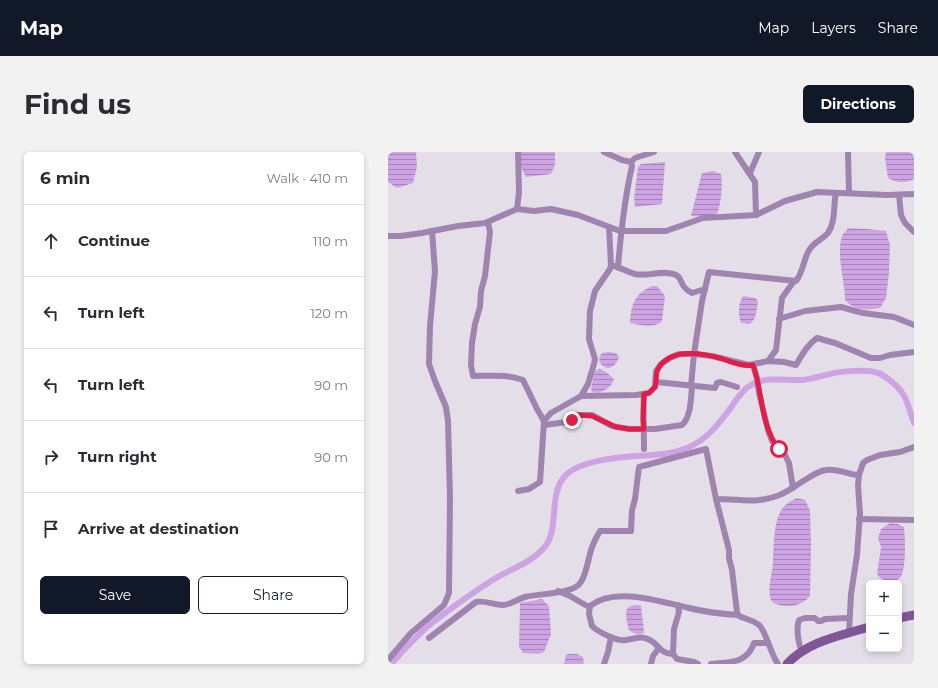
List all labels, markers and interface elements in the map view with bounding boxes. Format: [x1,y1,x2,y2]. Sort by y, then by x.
text: Map [20,17,63,40]
text: Map [758,19,789,37]
text: Layers [811,19,856,37]
text: Share [878,19,918,37]
button: Directions [803,85,914,123]
text: Find us [24,87,131,121]
text: 6 min [40,168,90,188]
text: Walk · 410 m [266,170,348,186]
icon: ahead [40,230,62,252]
text: Continue [78,231,150,250]
text: 110 m [313,233,348,249]
icon: left [40,302,62,324]
text: Turn left [78,303,145,322]
text: 120 m [310,305,348,321]
icon: left [40,374,62,396]
text: Turn left [78,375,145,394]
text: 90 m [314,377,348,393]
route end [563,411,581,429]
route start [770,440,788,458]
icon: right [40,446,62,468]
text: Turn right [78,447,157,466]
text: 90 m [314,449,348,465]
icon: arrive [40,518,62,540]
text: Arrive at destination [78,519,239,538]
button: Save [40,576,190,614]
button: Share [198,576,348,614]
map controls [866,580,902,652]
button: + [866,580,902,616]
button: − [866,616,902,652]

